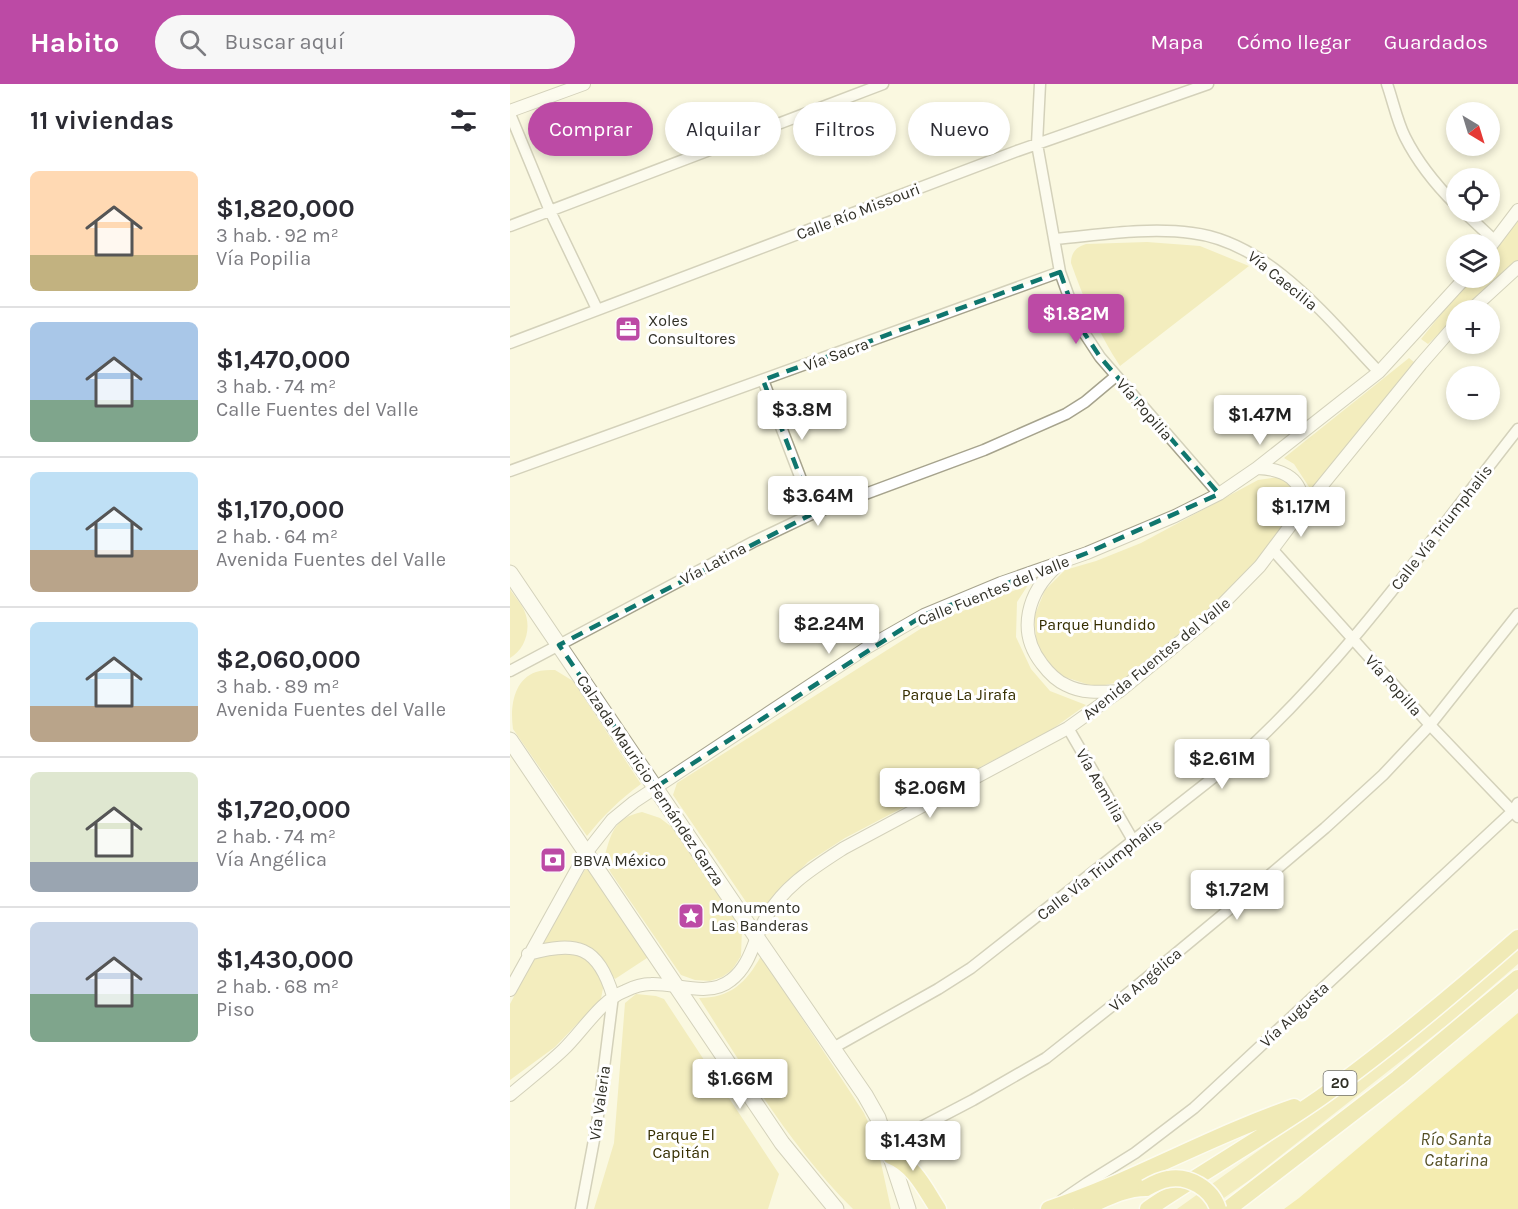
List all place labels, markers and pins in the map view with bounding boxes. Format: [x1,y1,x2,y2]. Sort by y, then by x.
pin: $1.82M [1027,294,1125,345]
place label: Xoles Consultores [648,311,736,348]
office icon: Xoles Consultores [613,314,643,344]
pin: $3.8M [760,390,844,441]
pin: $1.47M [1211,395,1309,446]
pin: $3.64M [769,476,867,527]
pin: $1.17M [1252,487,1350,538]
pin: $2.24M [780,604,878,655]
pin: $2.61M [1173,739,1271,790]
pin: $2.06M [881,768,979,819]
bank icon: BBVA México [538,845,568,875]
place label: BBVA México [573,851,666,870]
pin: $1.72M [1188,870,1286,921]
place label: Monumento Las Banderas [711,898,809,935]
place icon: Monumento Las Banderas [676,901,706,931]
pin: $1.66M [691,1059,789,1110]
pin: $1.43M [864,1121,962,1172]

